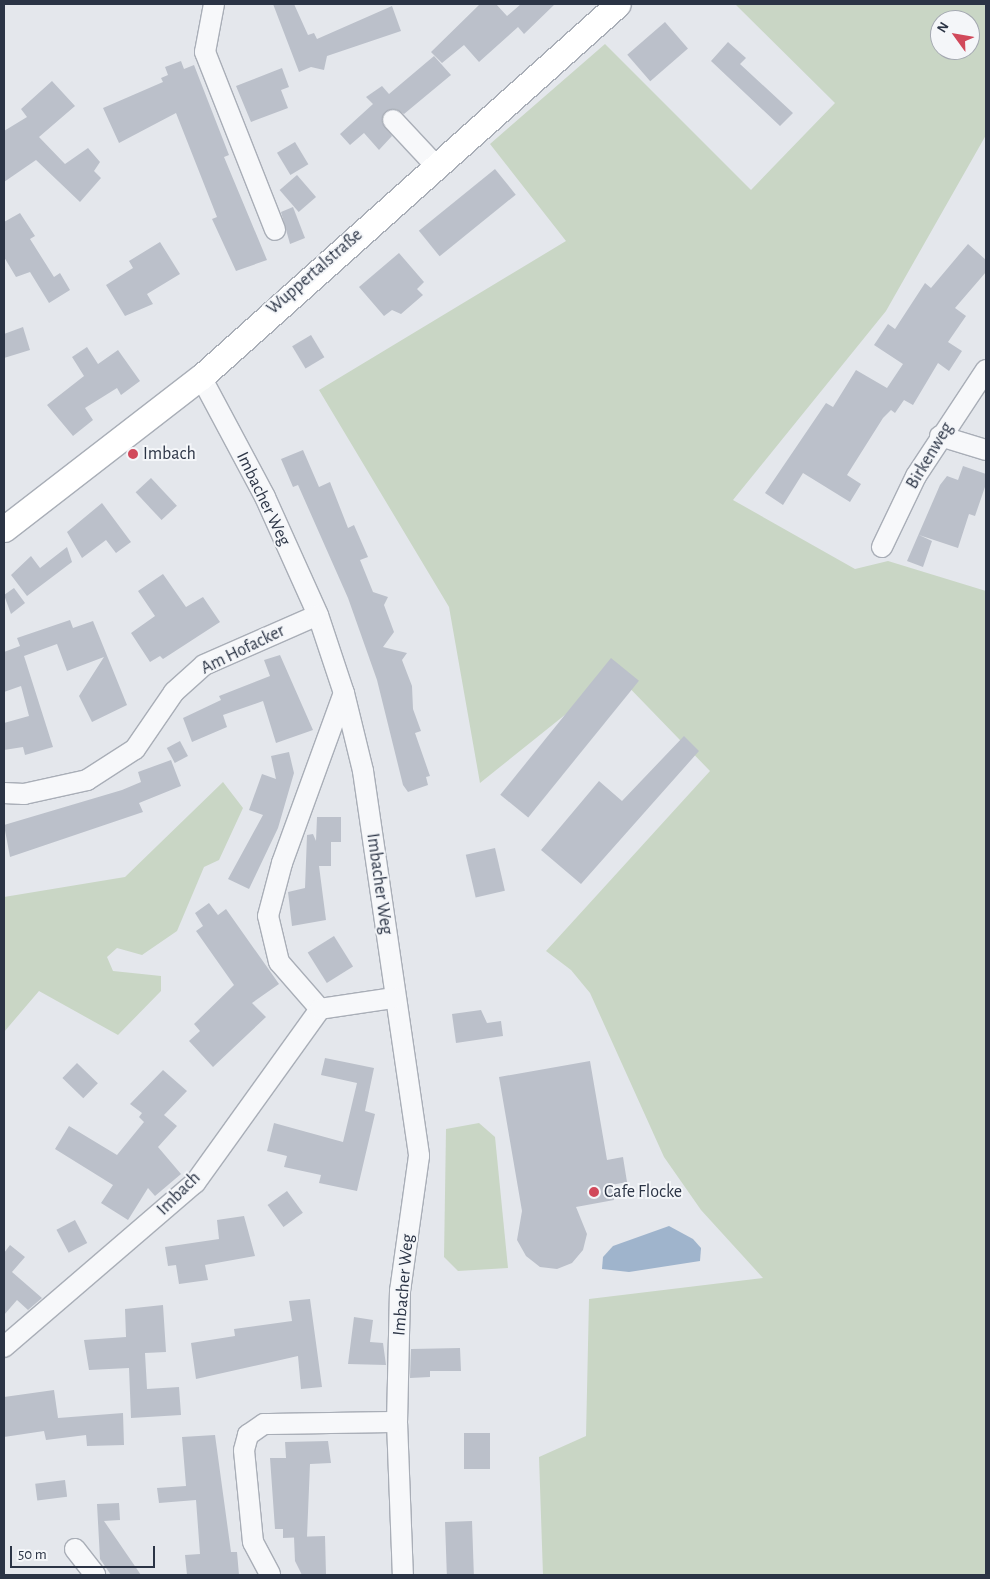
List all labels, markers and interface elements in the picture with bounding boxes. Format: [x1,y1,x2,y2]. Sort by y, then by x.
north arrow [930,10,980,60]
text: N [935,20,952,35]
street label: Wuppertalstraße [263,225,367,319]
street label: Birkenweg [902,419,958,493]
place label: Imbach [143,443,196,465]
marker: Imbach [127,448,139,460]
street label: Imbacher Weg [231,448,295,550]
street label: Am Hofacker [198,620,288,680]
street label: Imbacher Weg [361,832,397,936]
street label: Imbach [153,1168,205,1220]
place label: Cafe Flocke [604,1181,682,1203]
marker: Cafe Flocke [588,1186,600,1198]
street label: Imbacher Weg [389,1233,419,1337]
scale bar [12,1536,158,1568]
text: 50 m [18,1547,47,1562]

